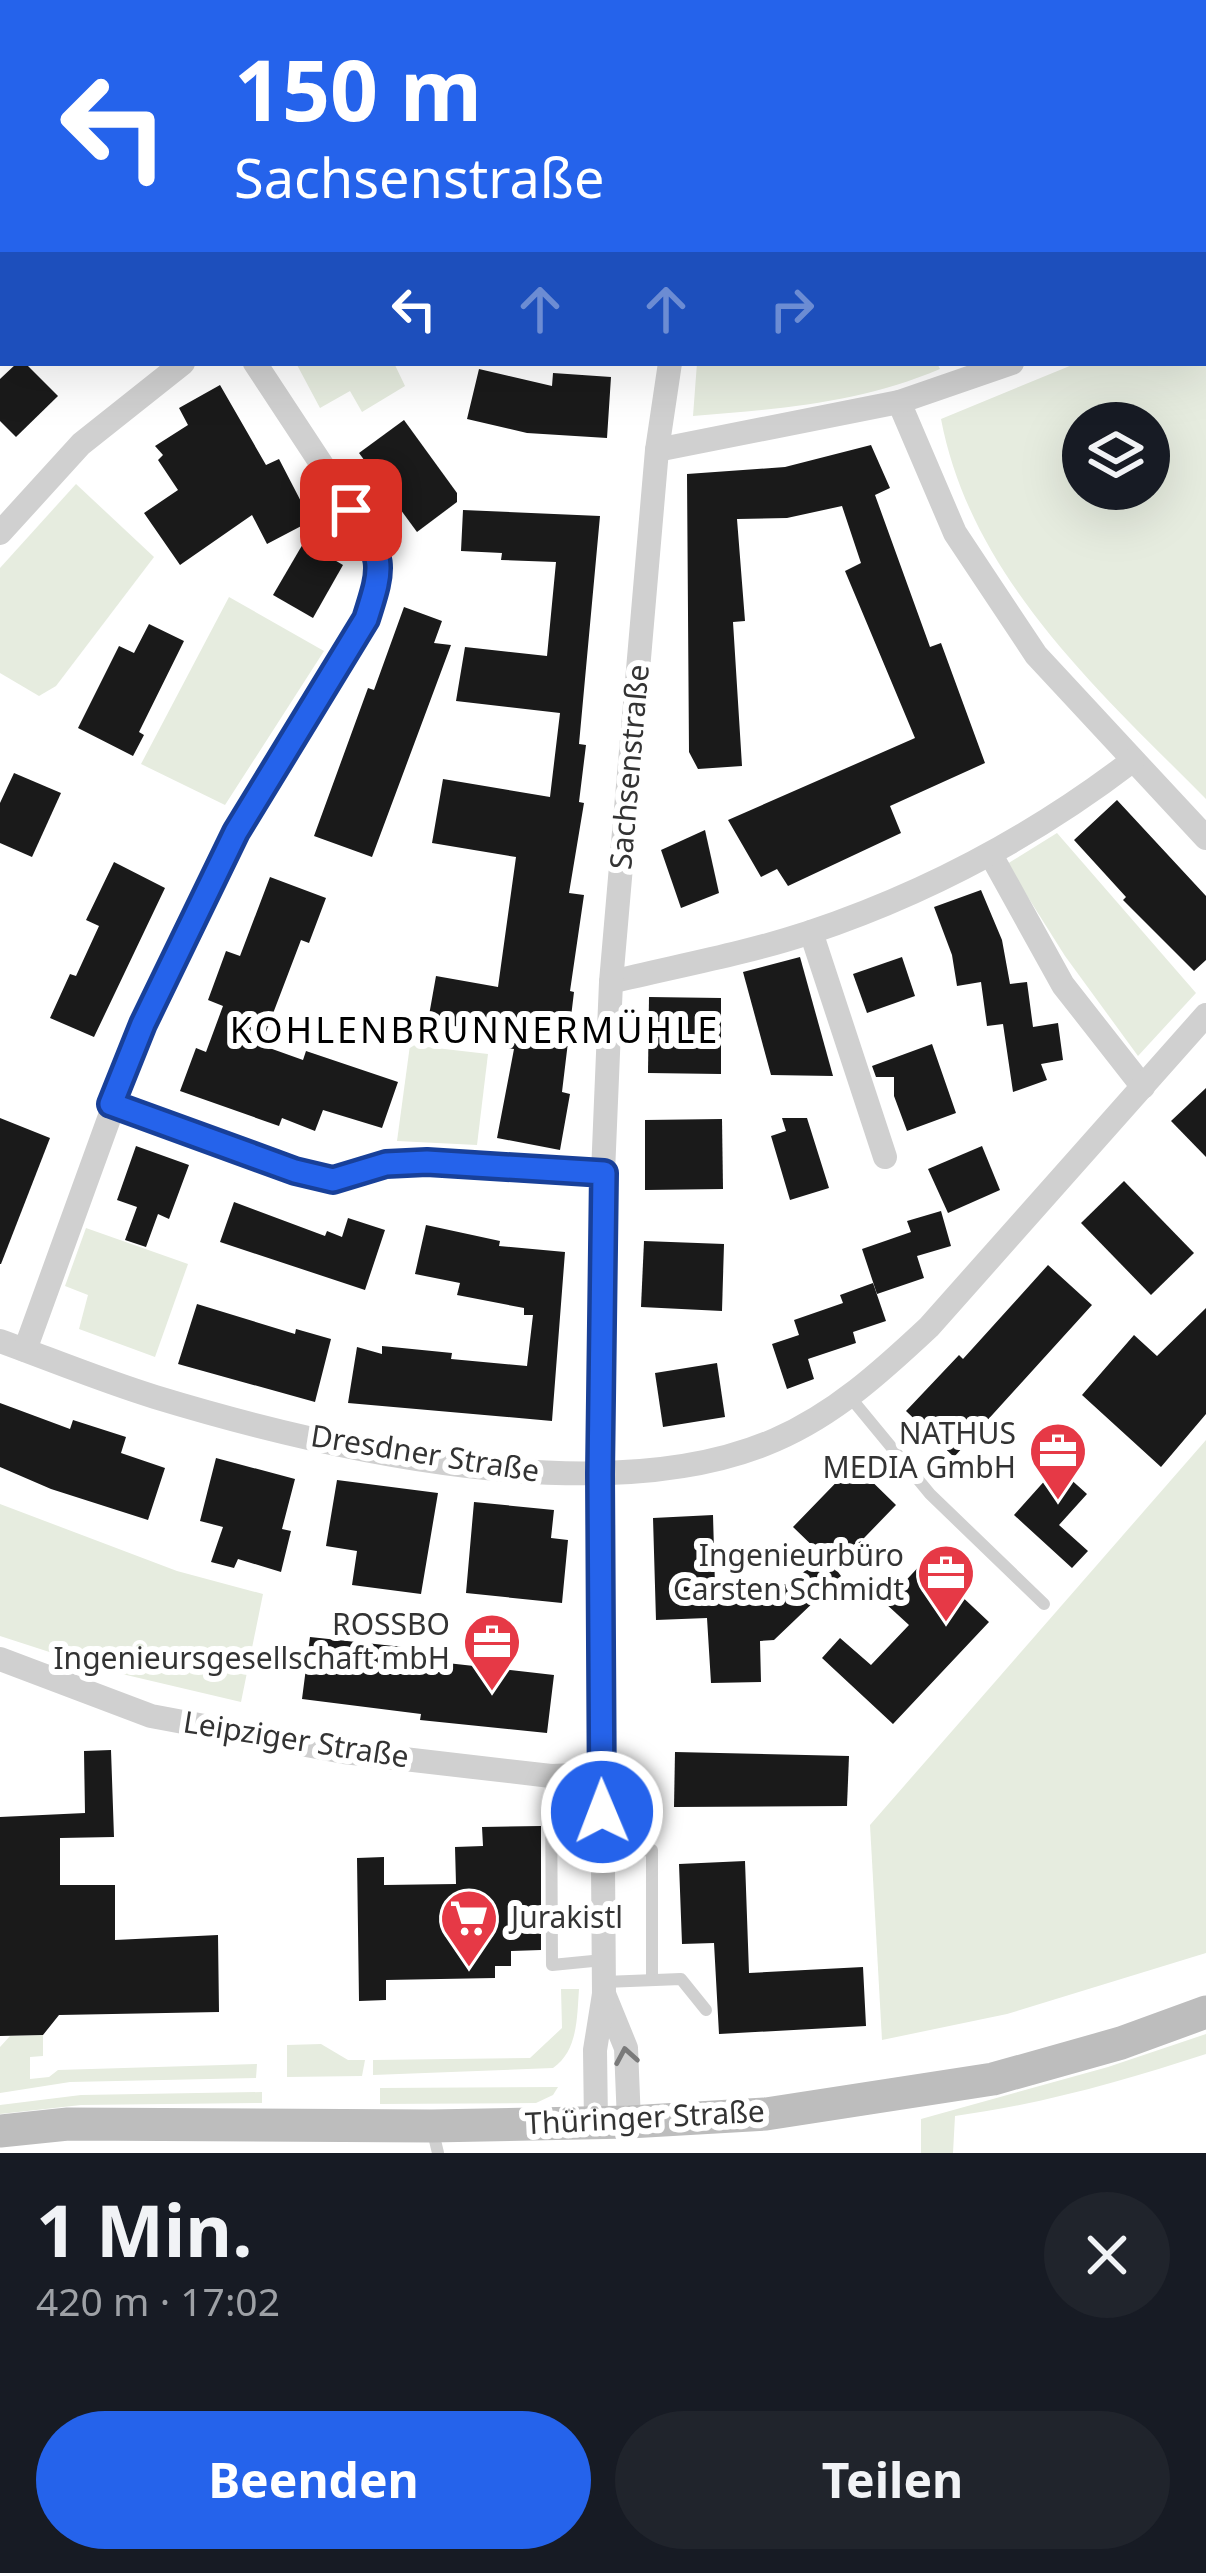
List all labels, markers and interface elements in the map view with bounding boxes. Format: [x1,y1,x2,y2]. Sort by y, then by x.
text: 150 m [234,31,482,146]
icon: left [36,48,192,204]
text: Sachsenstraße [234,140,604,214]
icon: left [381,276,447,342]
icon: ahead [507,276,573,342]
icon: ahead [633,276,699,342]
icon: right [759,276,825,342]
map controls [1062,402,1170,510]
button: layers [1062,402,1170,510]
pin [300,459,402,561]
icon: arrive [318,477,384,543]
street label: Sachsenstraße [599,663,658,871]
district label: KOHLENBRUNNERMÜHLE [230,1005,720,1054]
place label: NATHUS MEDIA GmbH [823,1412,1016,1487]
street label: Dresdner Straße [308,1414,542,1491]
office icon: NATHUS MEDIA GmbH [1027,1420,1089,1502]
place label: Ingenieurbüro Carsten Schmidt [673,1534,904,1609]
office icon: Ingenieurbüro Carsten Schmidt [915,1542,977,1624]
place label: ROSSBO Ingenieursgesellschaft mbH [53,1603,450,1678]
office icon: ROSSBO Ingenieursgesellschaft mbH [461,1611,523,1693]
street label: Leipziger Straße [181,1700,412,1777]
position arrow [539,1749,665,1875]
supermarket icon: Jurakistl [438,1887,500,1969]
place label: Jurakistl [508,1896,623,1937]
one-way arrow [614,2047,640,2067]
street label: Thüringer Straße [524,2090,766,2143]
text: 1 Min. [36,2180,252,2278]
button: close [1044,2192,1170,2318]
text: 420 m · 17:02 [36,2274,280,2327]
button: Beenden [36,2411,591,2549]
button: Teilen [615,2411,1170,2549]

